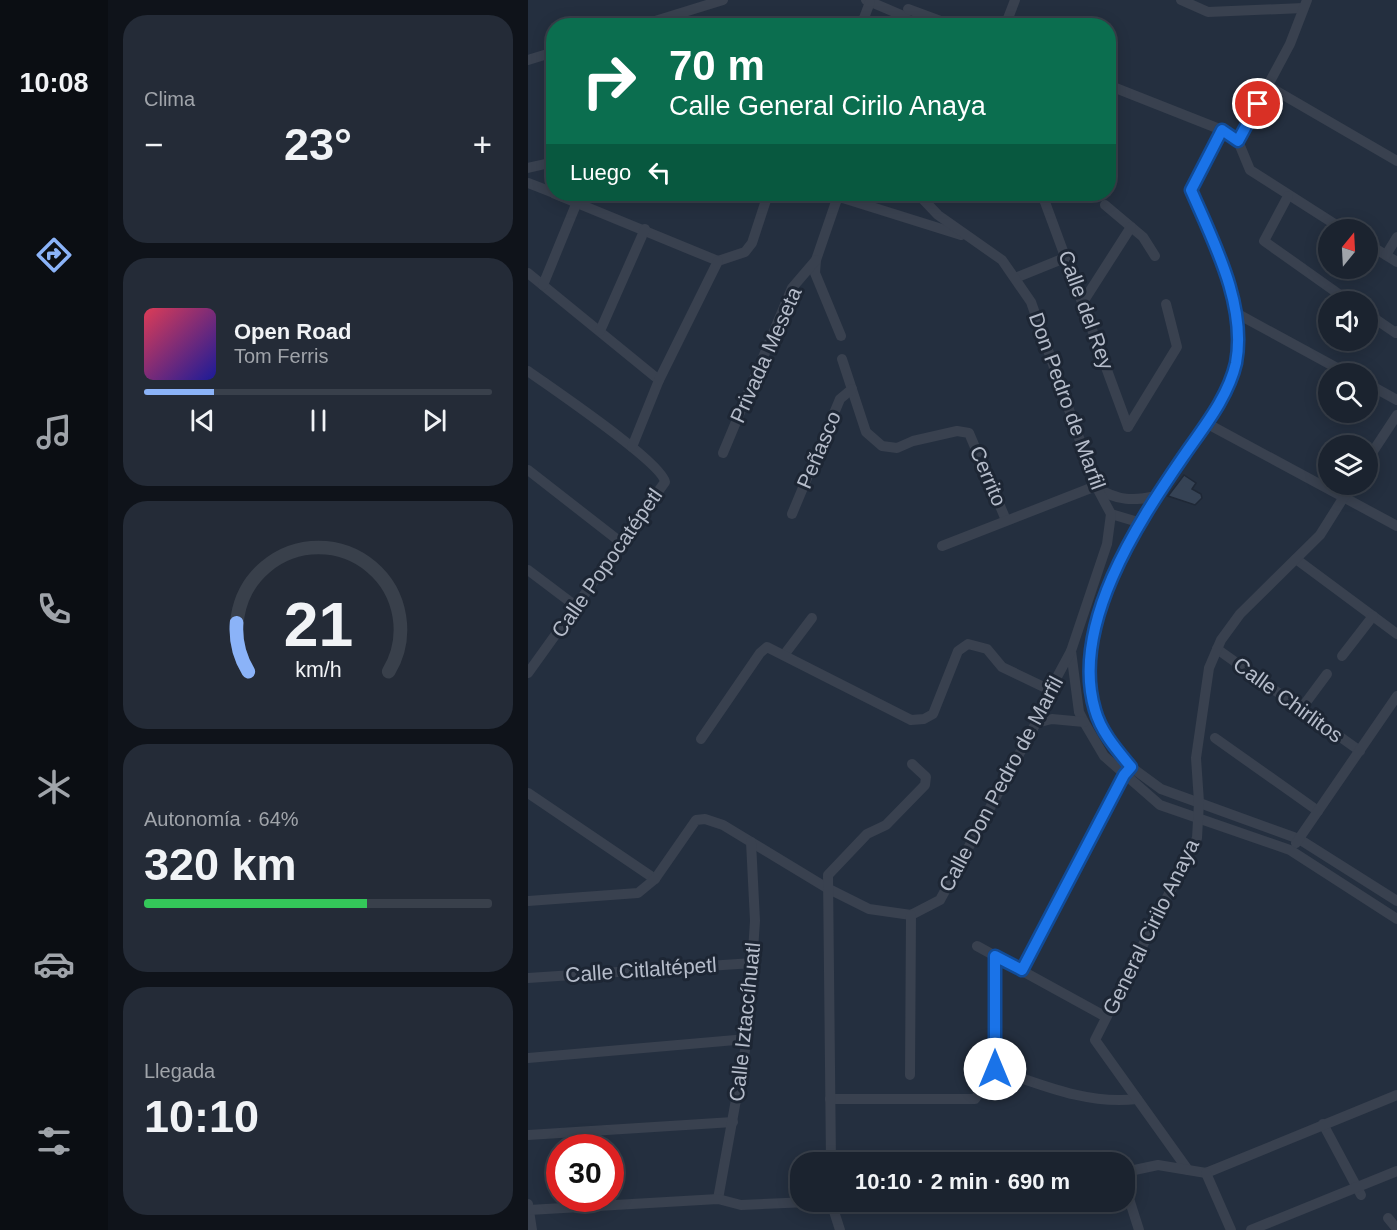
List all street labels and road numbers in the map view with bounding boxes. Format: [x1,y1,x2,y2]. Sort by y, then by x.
street label: Calle del Rey [1054,247,1119,373]
street label: Privada Meseta [725,283,806,426]
street label: Don Pedro de Marfil [1025,309,1110,493]
street label: Peñasco [792,408,845,492]
street label: Cerrito [966,442,1011,509]
street label: Calle Popocatépetl [547,484,667,642]
street label: Calle Chirlitos [1229,652,1347,747]
street label: Calle Don Pedro de Marfil [934,672,1067,895]
street label: General Cirilo Anaya [1098,835,1203,1018]
street label: Calle Iztaccíhuatl [725,941,764,1103]
street label: Calle Citlaltépetl [564,953,717,986]

